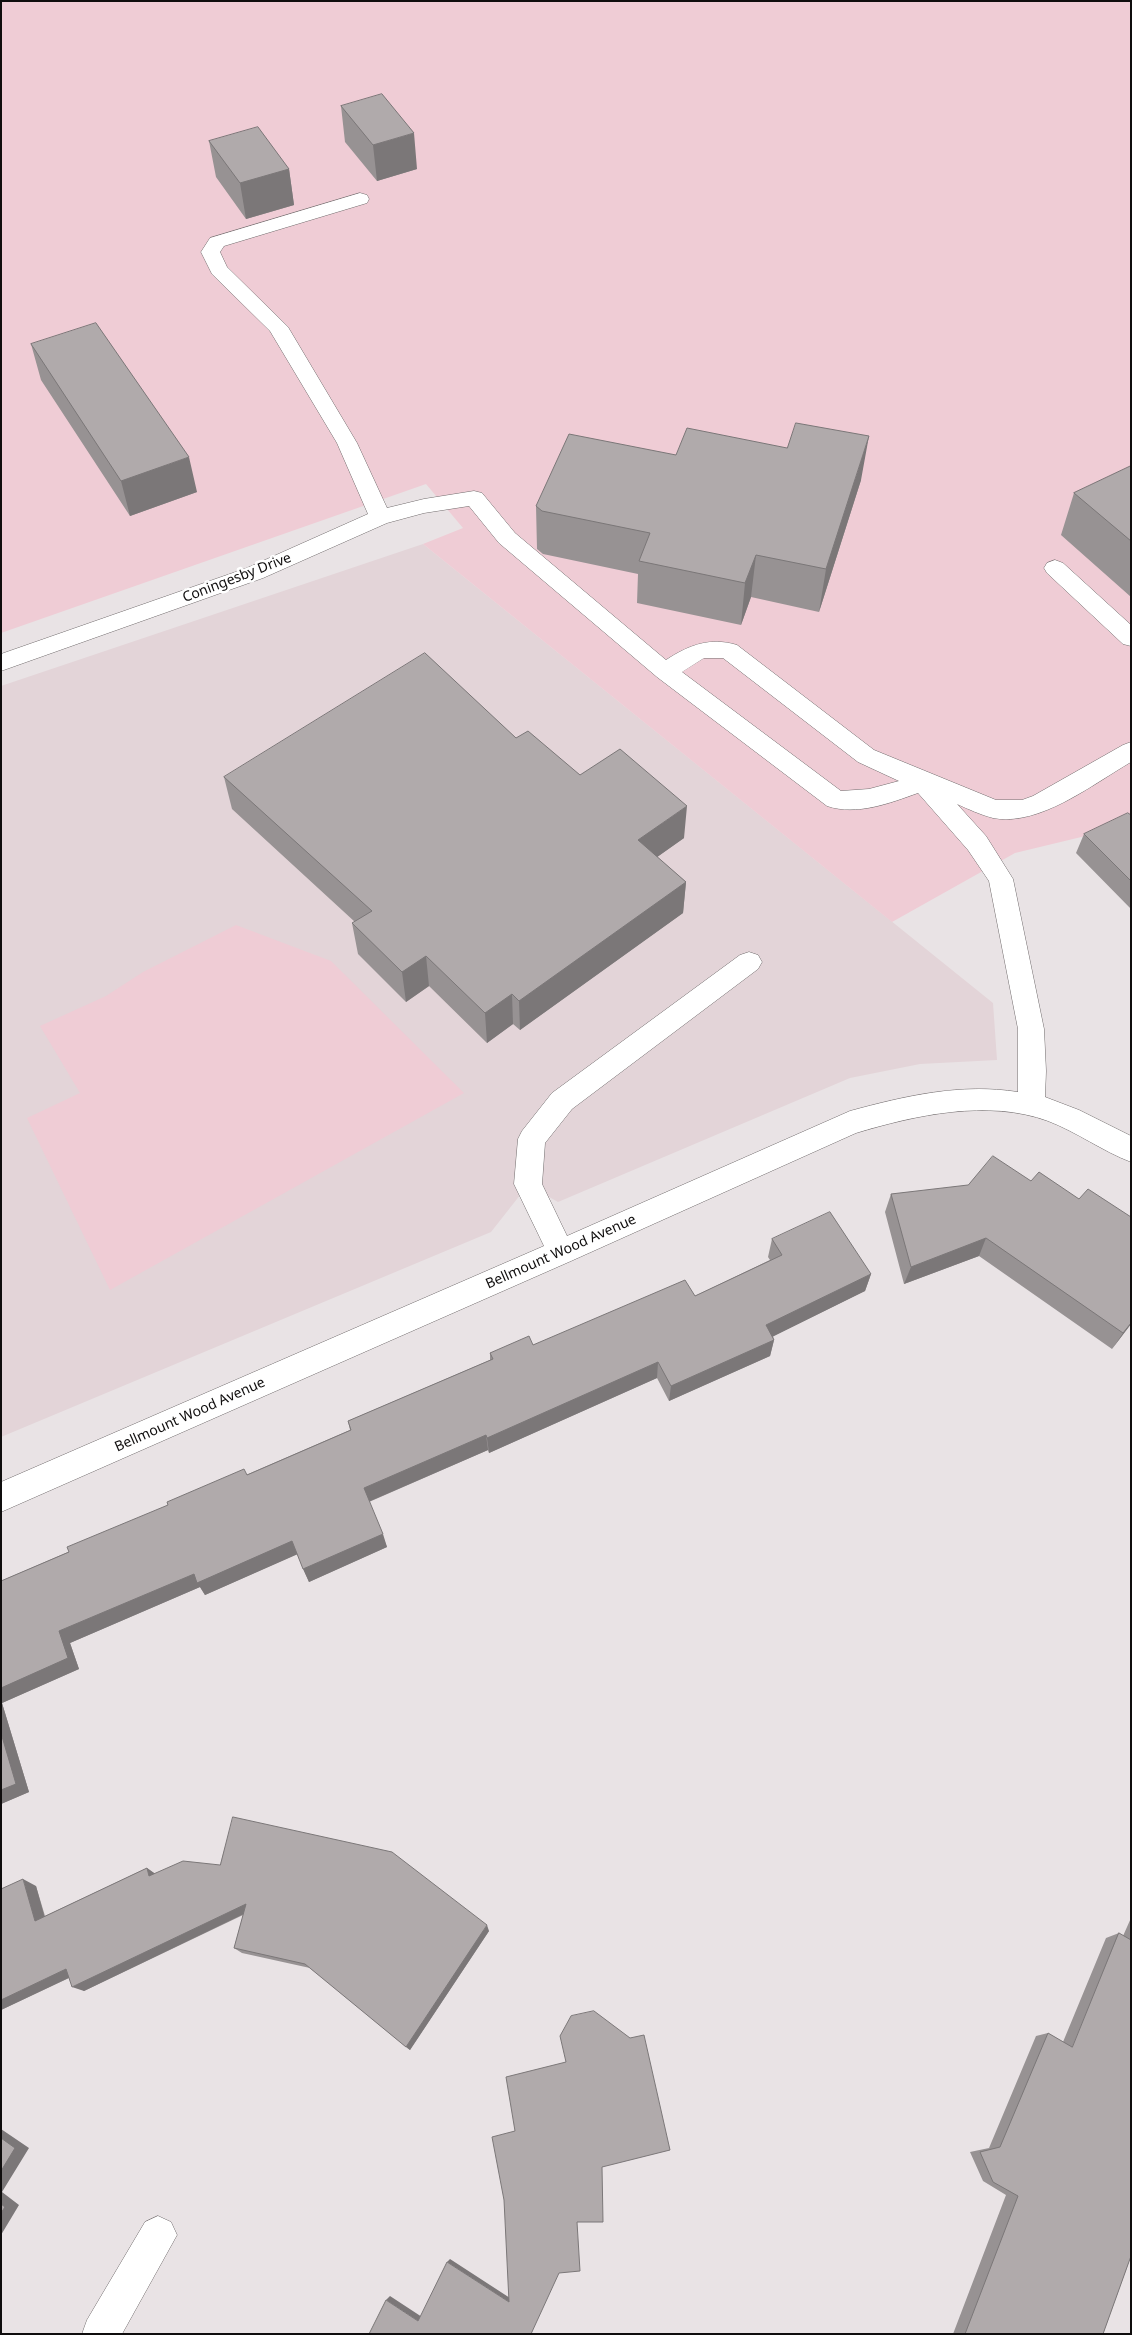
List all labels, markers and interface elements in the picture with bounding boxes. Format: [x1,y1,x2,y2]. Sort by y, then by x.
street label: Coningesby Drive [180,550,294,606]
street label: Bellmount Wood Avenue [483,1211,639,1293]
street label: Bellmount Wood Avenue [112,1374,268,1456]

